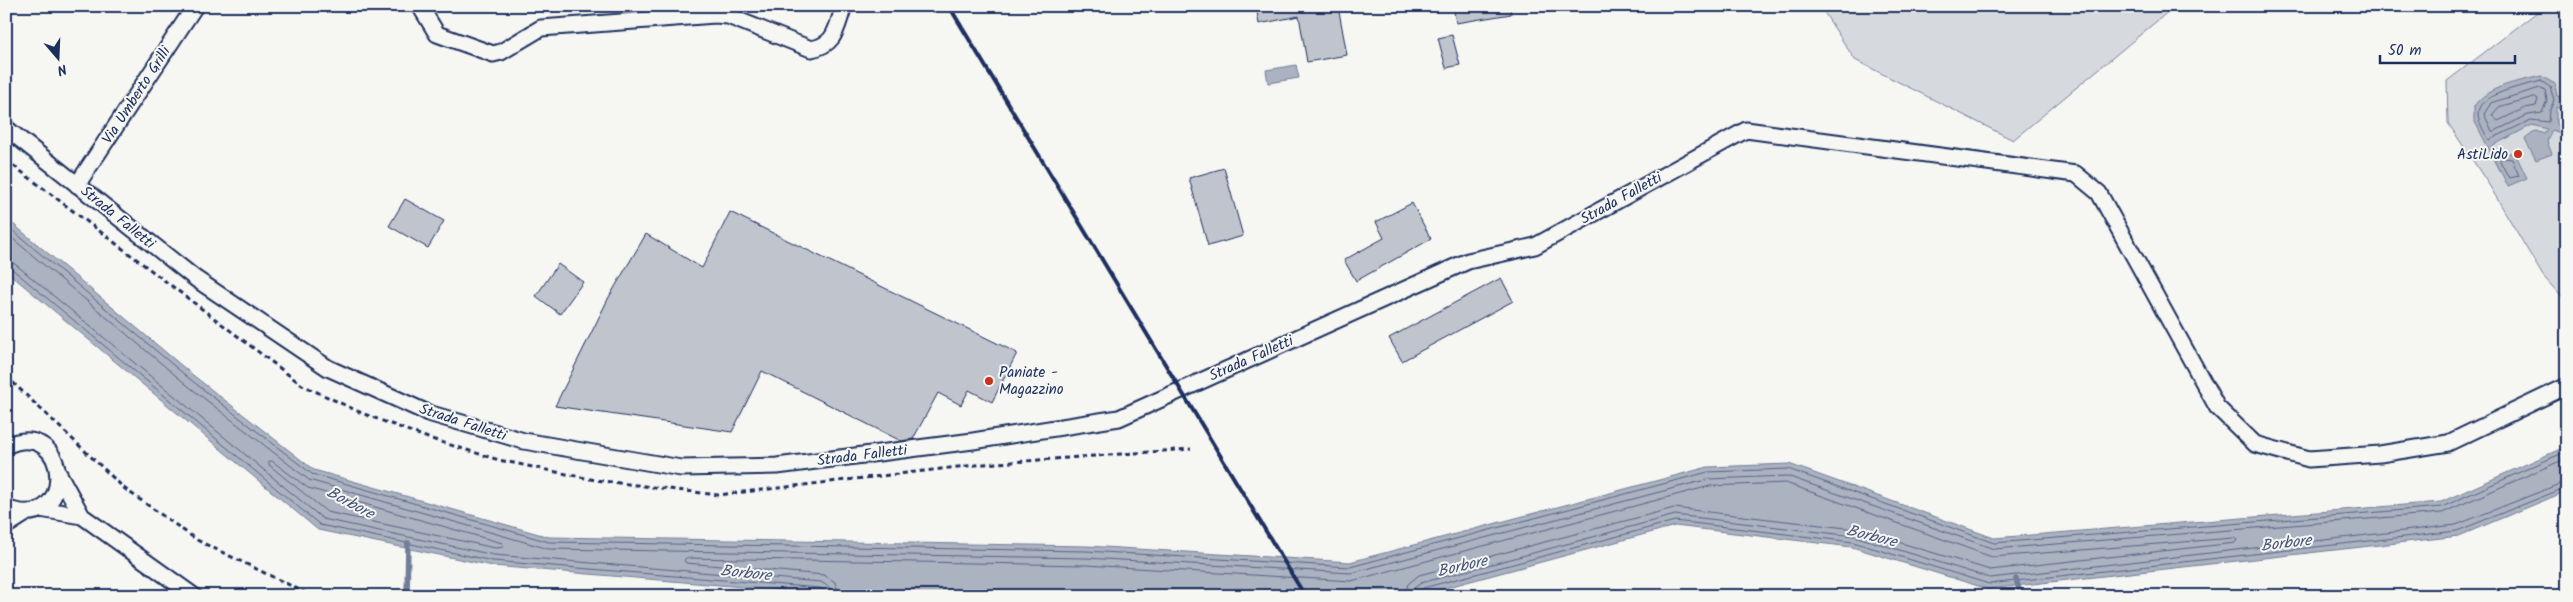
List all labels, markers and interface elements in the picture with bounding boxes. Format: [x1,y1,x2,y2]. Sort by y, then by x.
north arrow [32,32,82,82]
scale bar [2380,32,2516,64]
text: 50 m [2388,39,2422,63]
street label: Via Umberto Grilli [96,41,178,149]
text: N [54,58,70,81]
place label: AstiLido [2457,143,2508,167]
marker: AstiLido [2512,148,2524,160]
street label: Strada Falletti [1576,166,1668,231]
street label: Strada Falletti [75,180,161,256]
street label: Strada Falletti [1205,329,1299,388]
place label: Paniate - Magazzino [999,361,1064,402]
marker: Paniate - Magazzino [983,375,995,387]
street label: Strada Falletti [416,398,511,449]
street label: Strada Falletti [816,438,910,473]
water label: Borbore [322,480,380,527]
water label: Borbore [1844,518,1901,555]
water label: Borbore [2259,528,2315,559]
water label: Borbore [1435,548,1492,584]
water label: Borbore [719,558,774,589]

